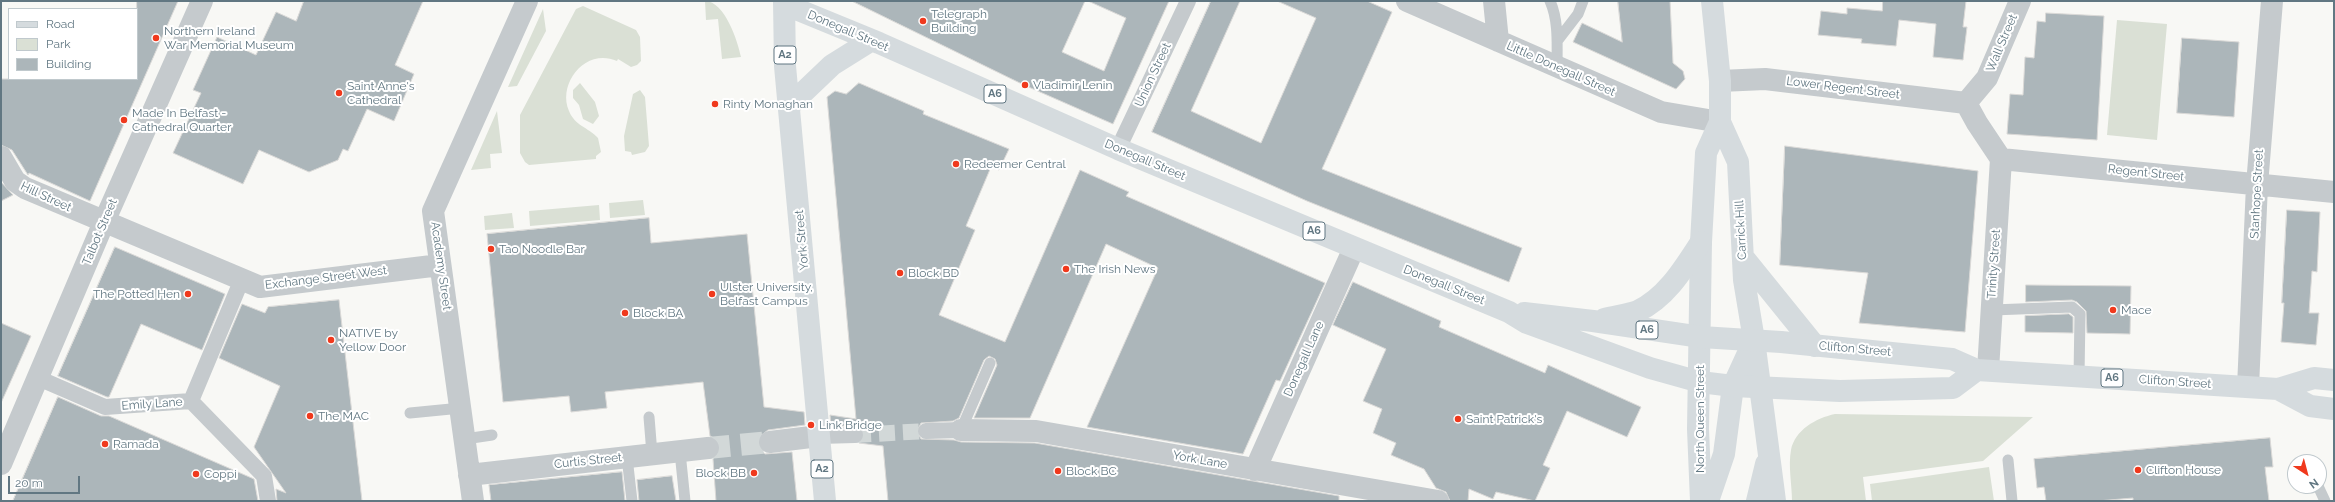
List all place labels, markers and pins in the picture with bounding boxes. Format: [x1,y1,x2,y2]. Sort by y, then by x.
place label: Telegraph Building [931,7,987,35]
marker: Telegraph Building [918,16,928,26]
place label: Northern Ireland War Memorial Museum [164,24,294,52]
marker: Northern Ireland War Memorial Museum [151,33,161,43]
place label: Vladimir Lenin [1033,78,1112,92]
place label: Saint Anne's Cathedral [347,79,415,107]
marker: Vladimir Lenin [1020,80,1030,90]
marker: Saint Anne's Cathedral [334,88,344,98]
place label: Rinty Monaghan [723,97,813,111]
marker: Rinty Monaghan [710,99,720,109]
place label: Made In Belfast - Cathedral Quarter [132,106,231,134]
marker: Made In Belfast - Cathedral Quarter [119,115,129,125]
place label: Redeemer Central [964,157,1066,171]
marker: Redeemer Central [951,159,961,169]
place label: Tao Noodle Bar [499,242,585,256]
marker: Tao Noodle Bar [486,244,496,254]
place label: The Irish News [1074,262,1156,276]
marker: The Irish News [1061,264,1071,274]
place label: Block BD [908,266,959,280]
marker: Block BD [895,268,905,278]
place label: Ulster University, Belfast Campus [720,280,813,308]
place label: The Potted Hen [93,287,180,301]
marker: The Potted Hen [183,289,193,299]
marker: Ulster University, Belfast Campus [707,289,717,299]
place label: Mace [2121,303,2152,317]
marker: Mace [2108,305,2118,315]
place label: Block BA [633,306,683,320]
marker: Block BA [620,308,630,318]
place label: NATIVE by Yellow Door [339,326,406,354]
marker: NATIVE by Yellow Door [326,335,336,345]
place label: The MAC [318,409,369,423]
marker: The MAC [305,411,315,421]
place label: Saint Patrick's [1466,412,1542,426]
marker: Saint Patrick's [1453,414,1463,424]
place label: Link Bridge [819,418,882,432]
marker: Link Bridge [806,420,816,430]
place label: Ramada [113,437,159,451]
marker: Ramada [100,439,110,449]
place label: Clifton House [2146,463,2221,477]
place label: Block BC [1066,464,1117,478]
marker: Clifton House [2133,465,2143,475]
place label: Block BB [696,466,746,480]
marker: Block BC [1053,466,1063,476]
place label: Coppi [204,467,237,481]
marker: Block BB [749,468,759,478]
marker: Coppi [191,469,201,479]

